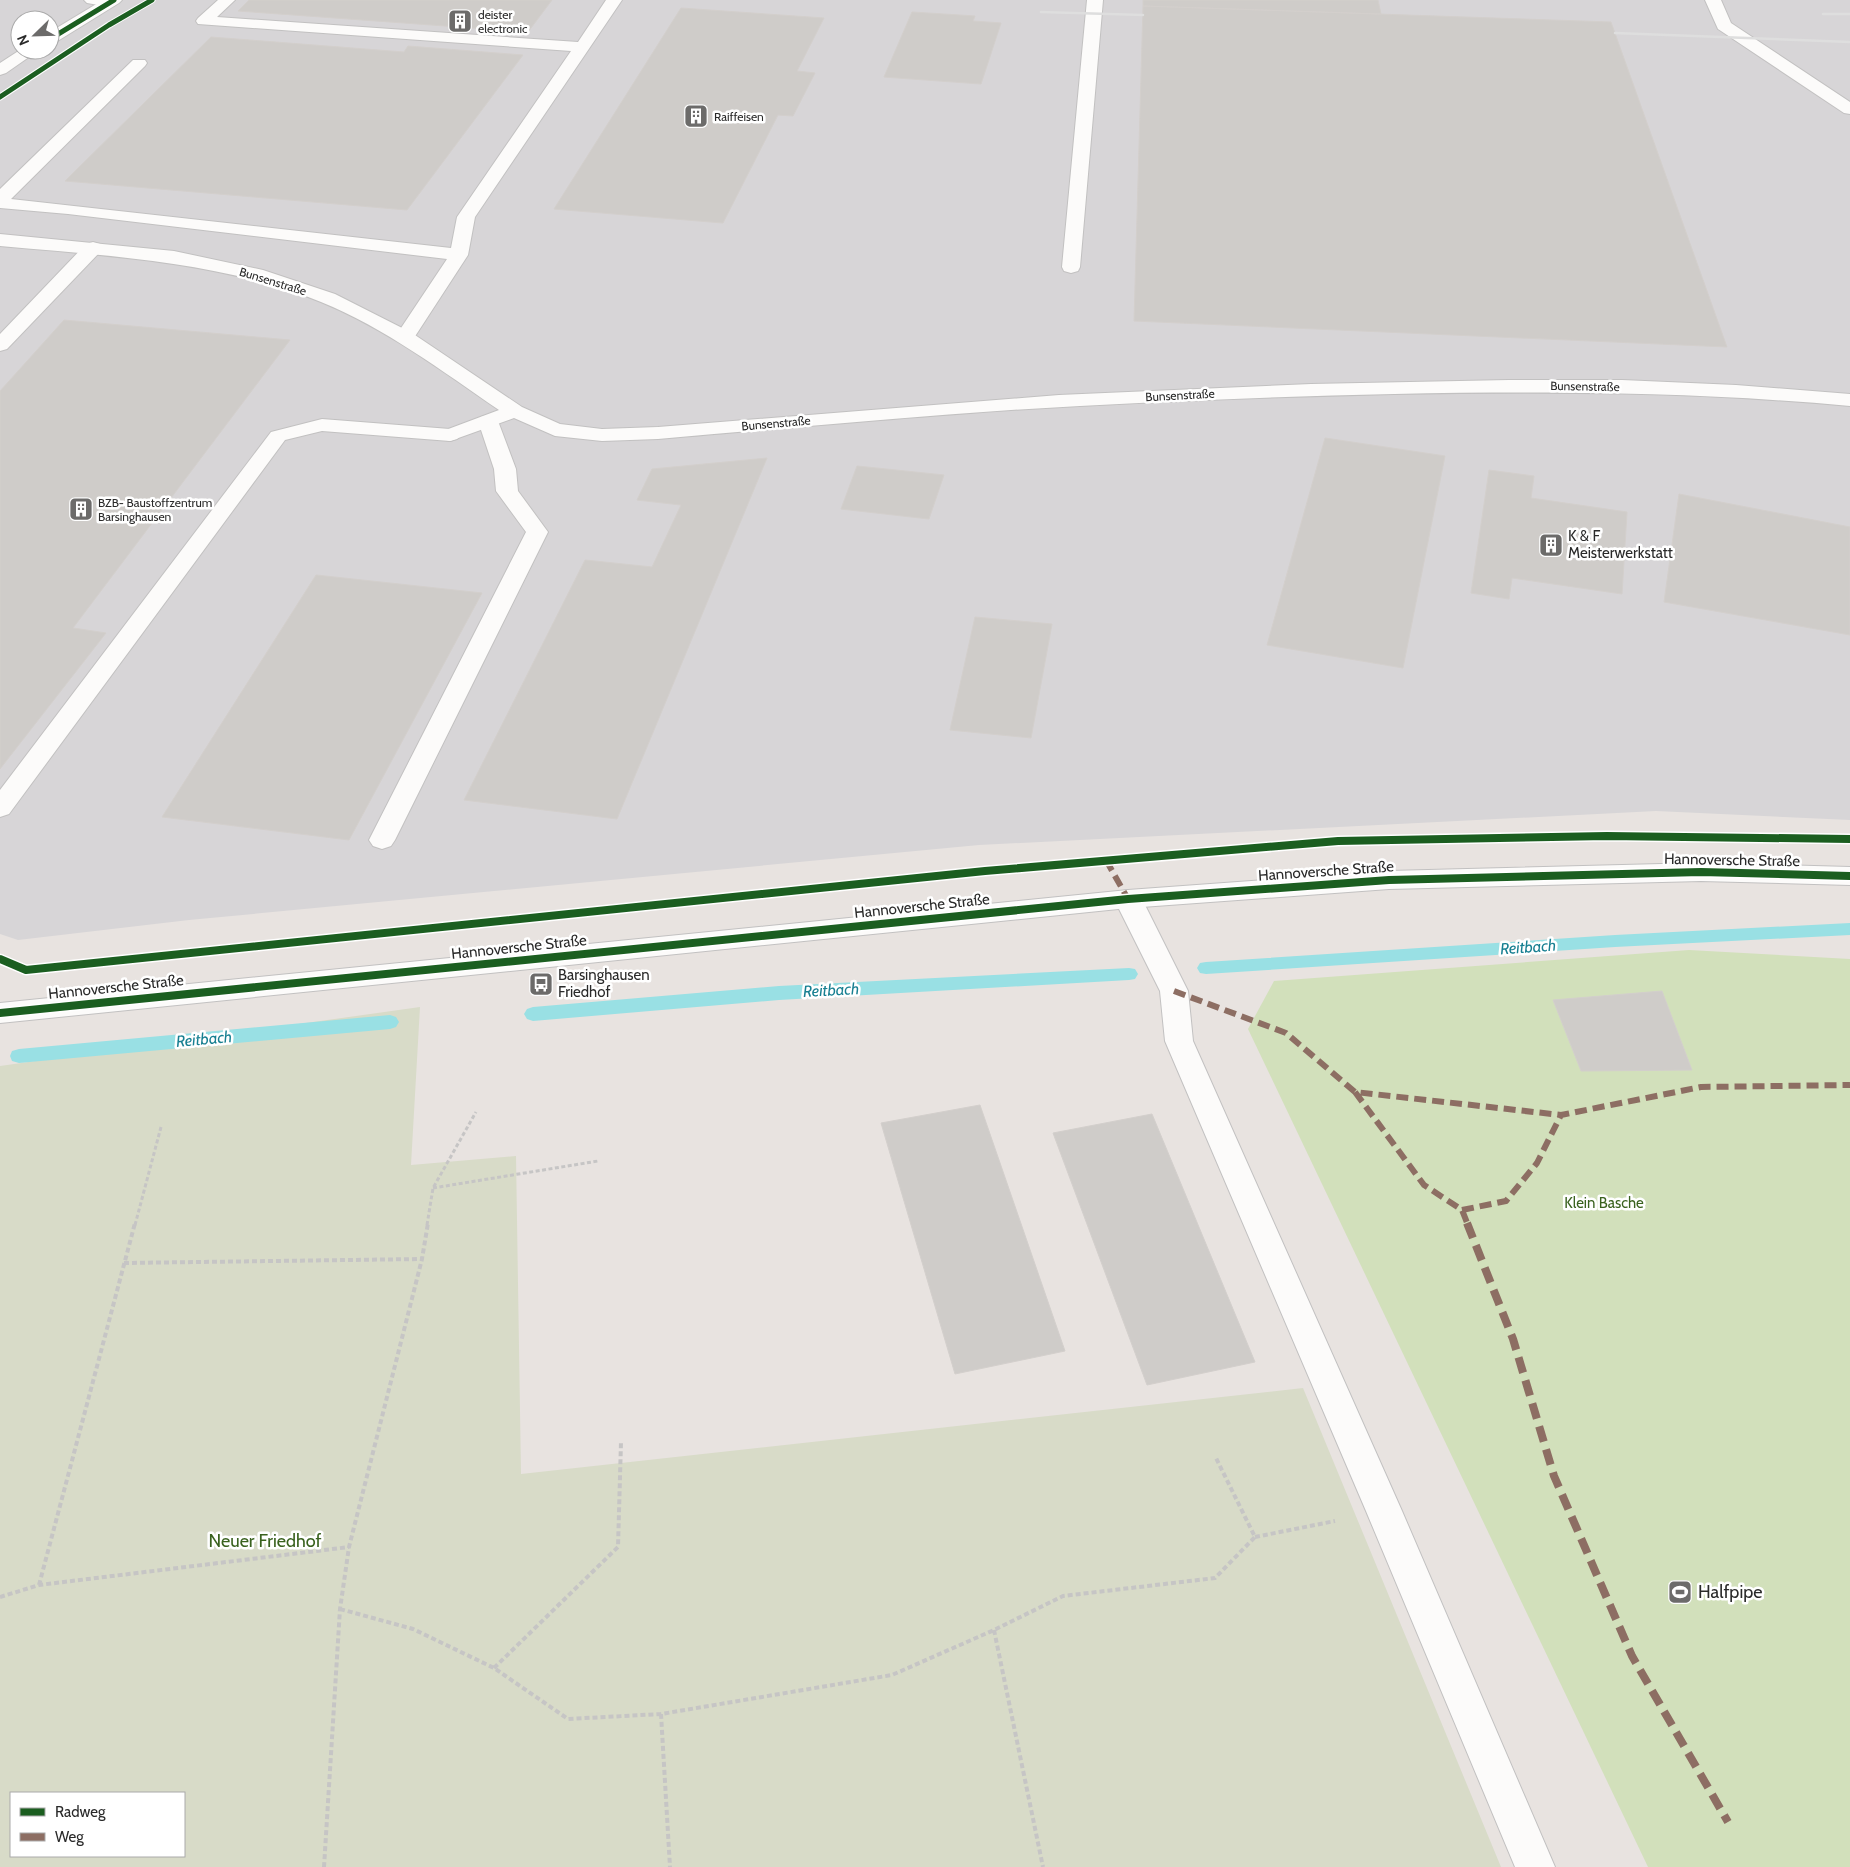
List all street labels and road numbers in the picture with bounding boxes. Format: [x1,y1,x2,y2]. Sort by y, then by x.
street label: Bunsenstraße [238,264,308,298]
street label: Bunsenstraße [1550,378,1620,394]
street label: Bunsenstraße [1145,386,1215,404]
street label: Bunsenstraße [741,413,811,433]
street label: Hannoversche Straße [1664,850,1800,870]
street label: Hannoversche Straße [1257,857,1395,885]
street label: Hannoversche Straße [853,890,991,922]
street label: Hannoversche Straße [450,931,588,963]
street label: Hannoversche Straße [47,971,185,1003]

